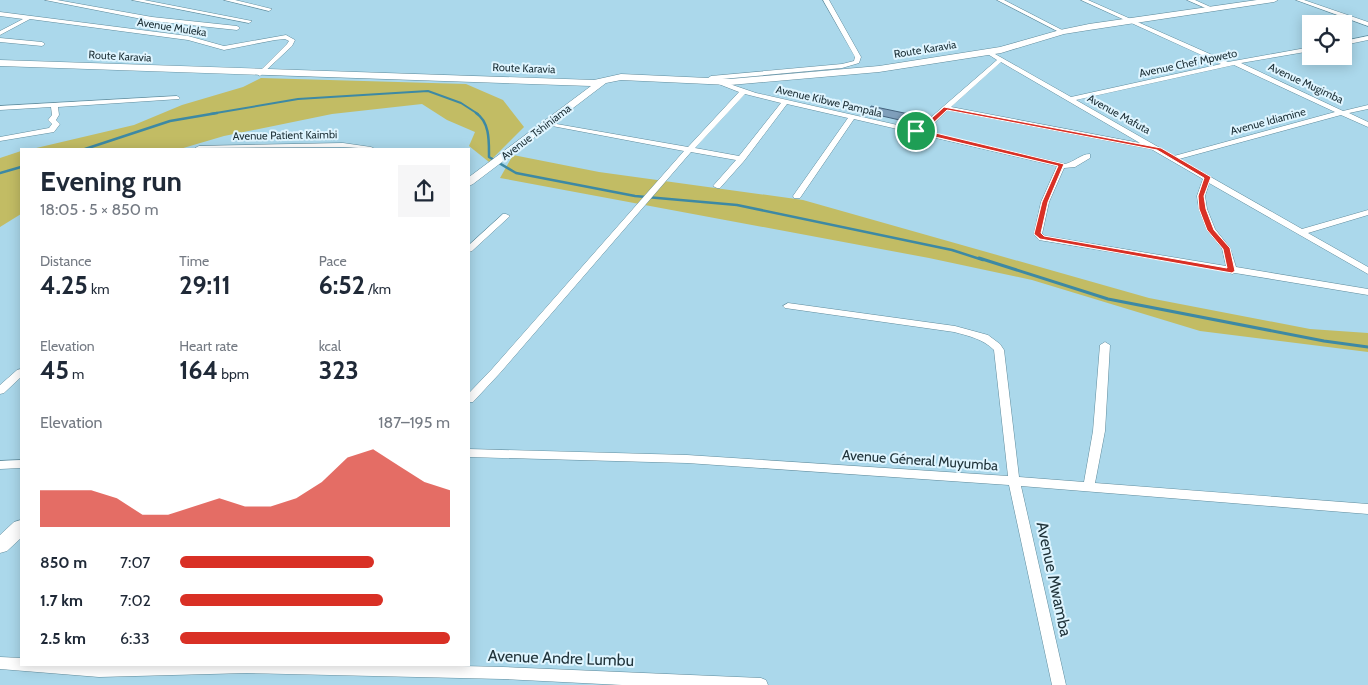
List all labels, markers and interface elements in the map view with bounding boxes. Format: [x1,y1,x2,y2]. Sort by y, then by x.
street label: Avenue Muleka [136,15,208,40]
map controls [1302,15,1352,65]
button: locate [1302,15,1352,65]
street label: Route Karavia [893,37,958,61]
street label: Avenue Chef Mpweto [1138,46,1238,80]
street label: Route Karavia [88,47,153,65]
street label: Route Karavia [492,60,556,76]
street label: Avenue Mugimba [1266,60,1346,107]
street label: Avenue Kibwe Pampala [775,82,884,120]
street label: Avenue Mafuta [1085,91,1154,137]
street label: Avenue Tshiniama [498,101,574,163]
street label: Avenue Idiamine [1229,104,1308,138]
pin [895,110,937,152]
icon: arrive [902,117,930,145]
street label: Avenue Patient Kaimbi [233,127,337,143]
text: Evening run [40,164,182,198]
button: share [398,165,450,217]
text: 18:05 · 5 × 850 m [40,200,159,219]
text: Distance [40,252,92,270]
text: Time [179,252,209,270]
text: Pace [319,252,347,270]
text: 4.25 [40,270,88,300]
text: 29:11 [179,270,231,300]
text: 6:52 [319,270,365,300]
text: km [88,280,109,298]
text: /km [365,280,391,298]
text: Elevation [40,337,95,355]
text: Heart rate [179,337,238,355]
text: kcal [319,337,341,355]
text: 45 [40,355,69,385]
text: 164 [179,355,218,385]
text: 323 [319,355,359,385]
text: m [69,365,84,383]
text: bpm [218,365,249,383]
text: Elevation [40,413,103,432]
text: 187–195 m [378,413,450,432]
street label: Avenue Géneral Muyumba [841,446,999,474]
street label: Avenue Mwamba [1033,520,1076,638]
text: 850 m [40,553,87,572]
text: 7:07 [120,553,150,572]
text: 1.7 km [40,591,83,610]
text: 7:02 [120,591,151,610]
text: 2.5 km [40,629,86,648]
text: 6:33 [120,629,150,648]
street label: Avenue Andre Lumbu [488,646,634,670]

